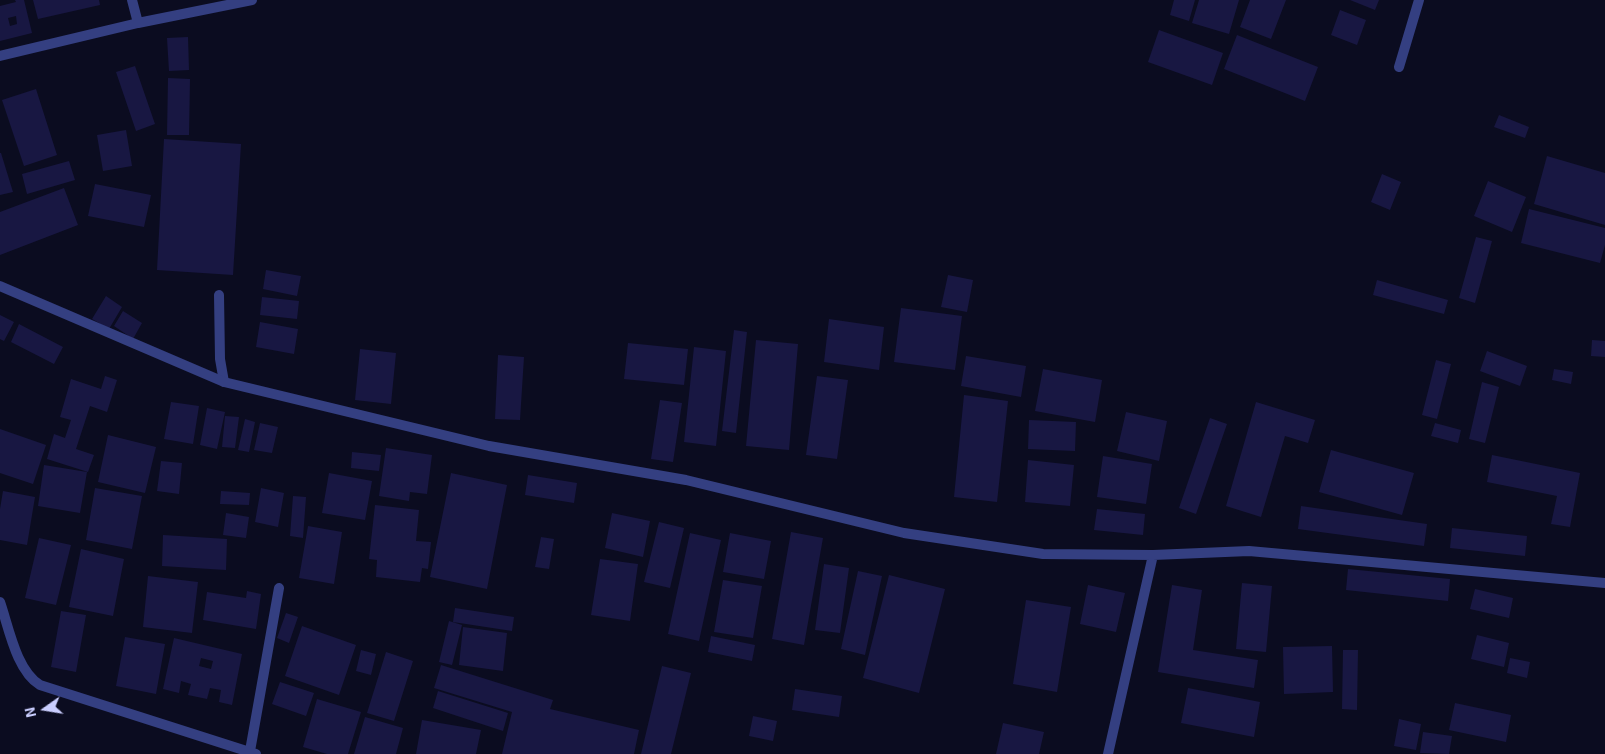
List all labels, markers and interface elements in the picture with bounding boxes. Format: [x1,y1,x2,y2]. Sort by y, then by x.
north arrow [20,684,70,734]
text: N [20,706,39,719]

